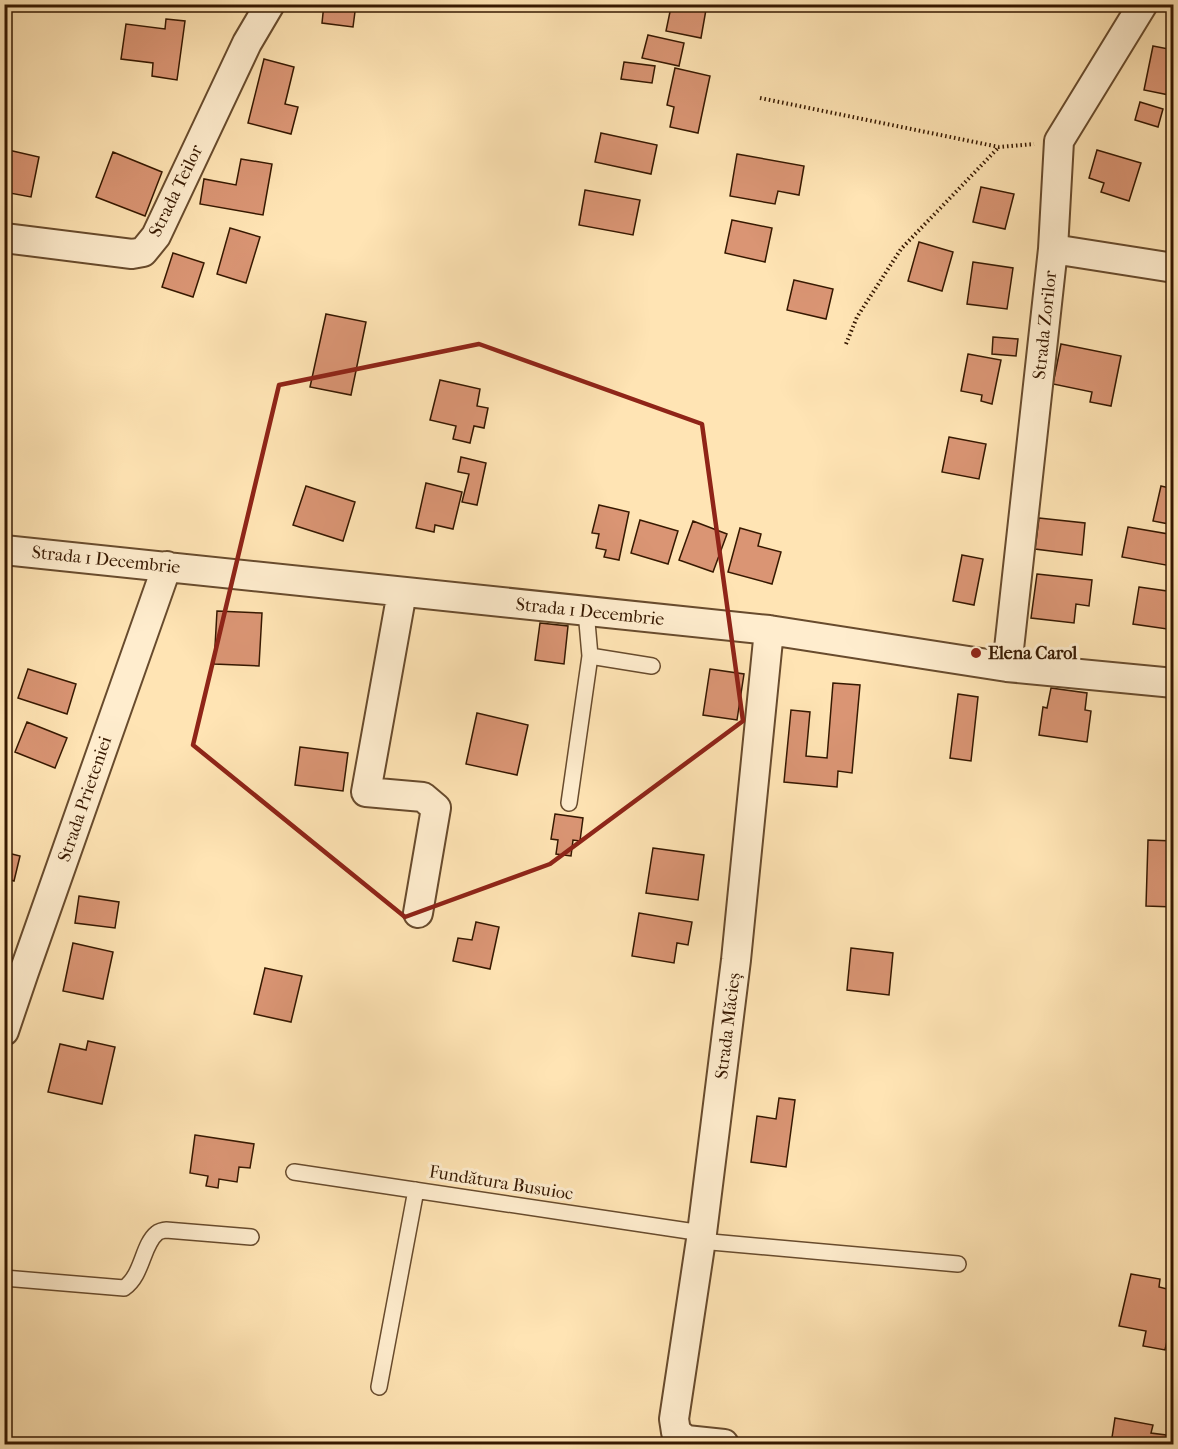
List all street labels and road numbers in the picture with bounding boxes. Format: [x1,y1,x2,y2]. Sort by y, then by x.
street label: Strada Teilor [145,141,208,241]
street label: Strada Zorilor [1029,269,1061,380]
street label: Strada 1 Decembrie [31,542,181,578]
street label: Strada 1 Decembrie [515,594,665,630]
street label: Strada Prieteniei [54,733,117,865]
street label: Strada Măcieș [711,971,745,1080]
street label: Fundătura Busuioc [427,1161,575,1205]

